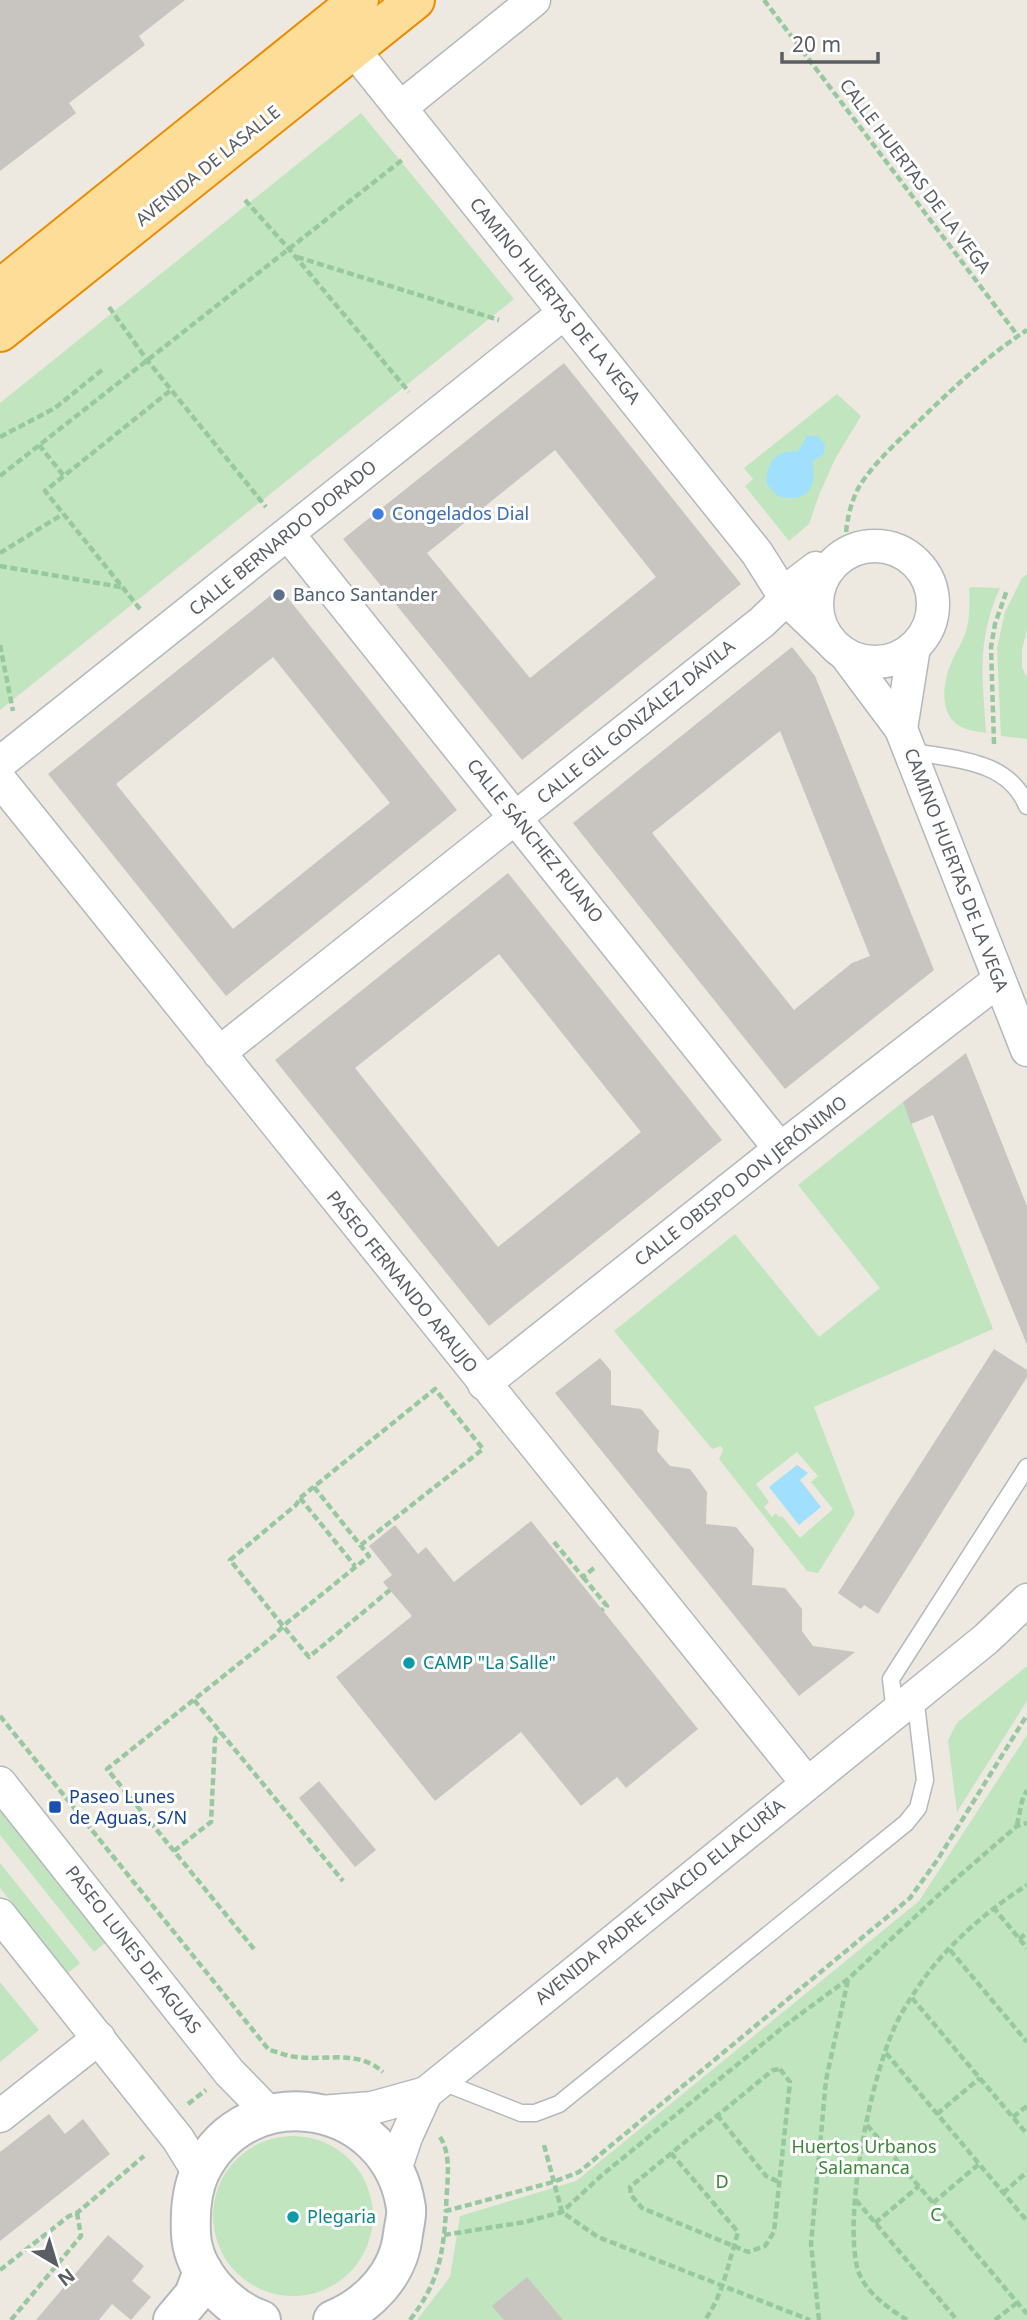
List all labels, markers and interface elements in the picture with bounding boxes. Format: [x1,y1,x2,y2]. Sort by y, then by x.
scale bar [782,21,878,65]
text: 20 m [792,30,841,58]
street label: CALLE HUERTAS DE LA VEGA [835,73,997,278]
street label: AVENIDA DE LASALLE [130,99,285,231]
street label: CAMINO HUERTAS DE LA VEGA [465,192,647,409]
street label: CALLE BERNARDO DORADO [184,454,381,620]
place label: Congelados Dial [392,501,529,525]
marker: Congelados Dial [370,506,386,522]
place label: Banco Santander [293,582,438,606]
marker: Banco Santander [271,587,287,603]
street label: CALLE GIL GONZÁLEZ DÁVILA [531,633,740,809]
street label: CAMINO HUERTAS DE LA VEGA [899,744,1015,995]
street label: CALLE SÁNCHEZ RUANO [462,753,609,927]
street label: CALLE OBISPO DON JERÓNIMO [629,1090,852,1271]
street label: PASEO FERNANDO ARAUJO [322,1185,484,1377]
place label: CAMP "La Salle" [423,1650,556,1674]
marker: CAMP "La Salle" [401,1655,417,1671]
place label: Paseo Lunes de Aguas, S/N [69,1784,187,1829]
street label: AVENIDA PADRE IGNACIO ELLACURÍA [530,1793,789,2009]
marker: Paseo Lunes de Aguas, S/N [47,1799,63,1815]
street label: PASEO LUNES DE AGUAS [61,1860,207,2039]
park label: Huertos Urbanos Salamanca [791,2134,937,2179]
park label: D [715,2169,729,2193]
park label: C [930,2202,942,2226]
place label: Plegaria [307,2204,376,2228]
marker: Plegaria [285,2209,301,2225]
north arrow [21,2229,91,2299]
text: N [52,2262,81,2292]

